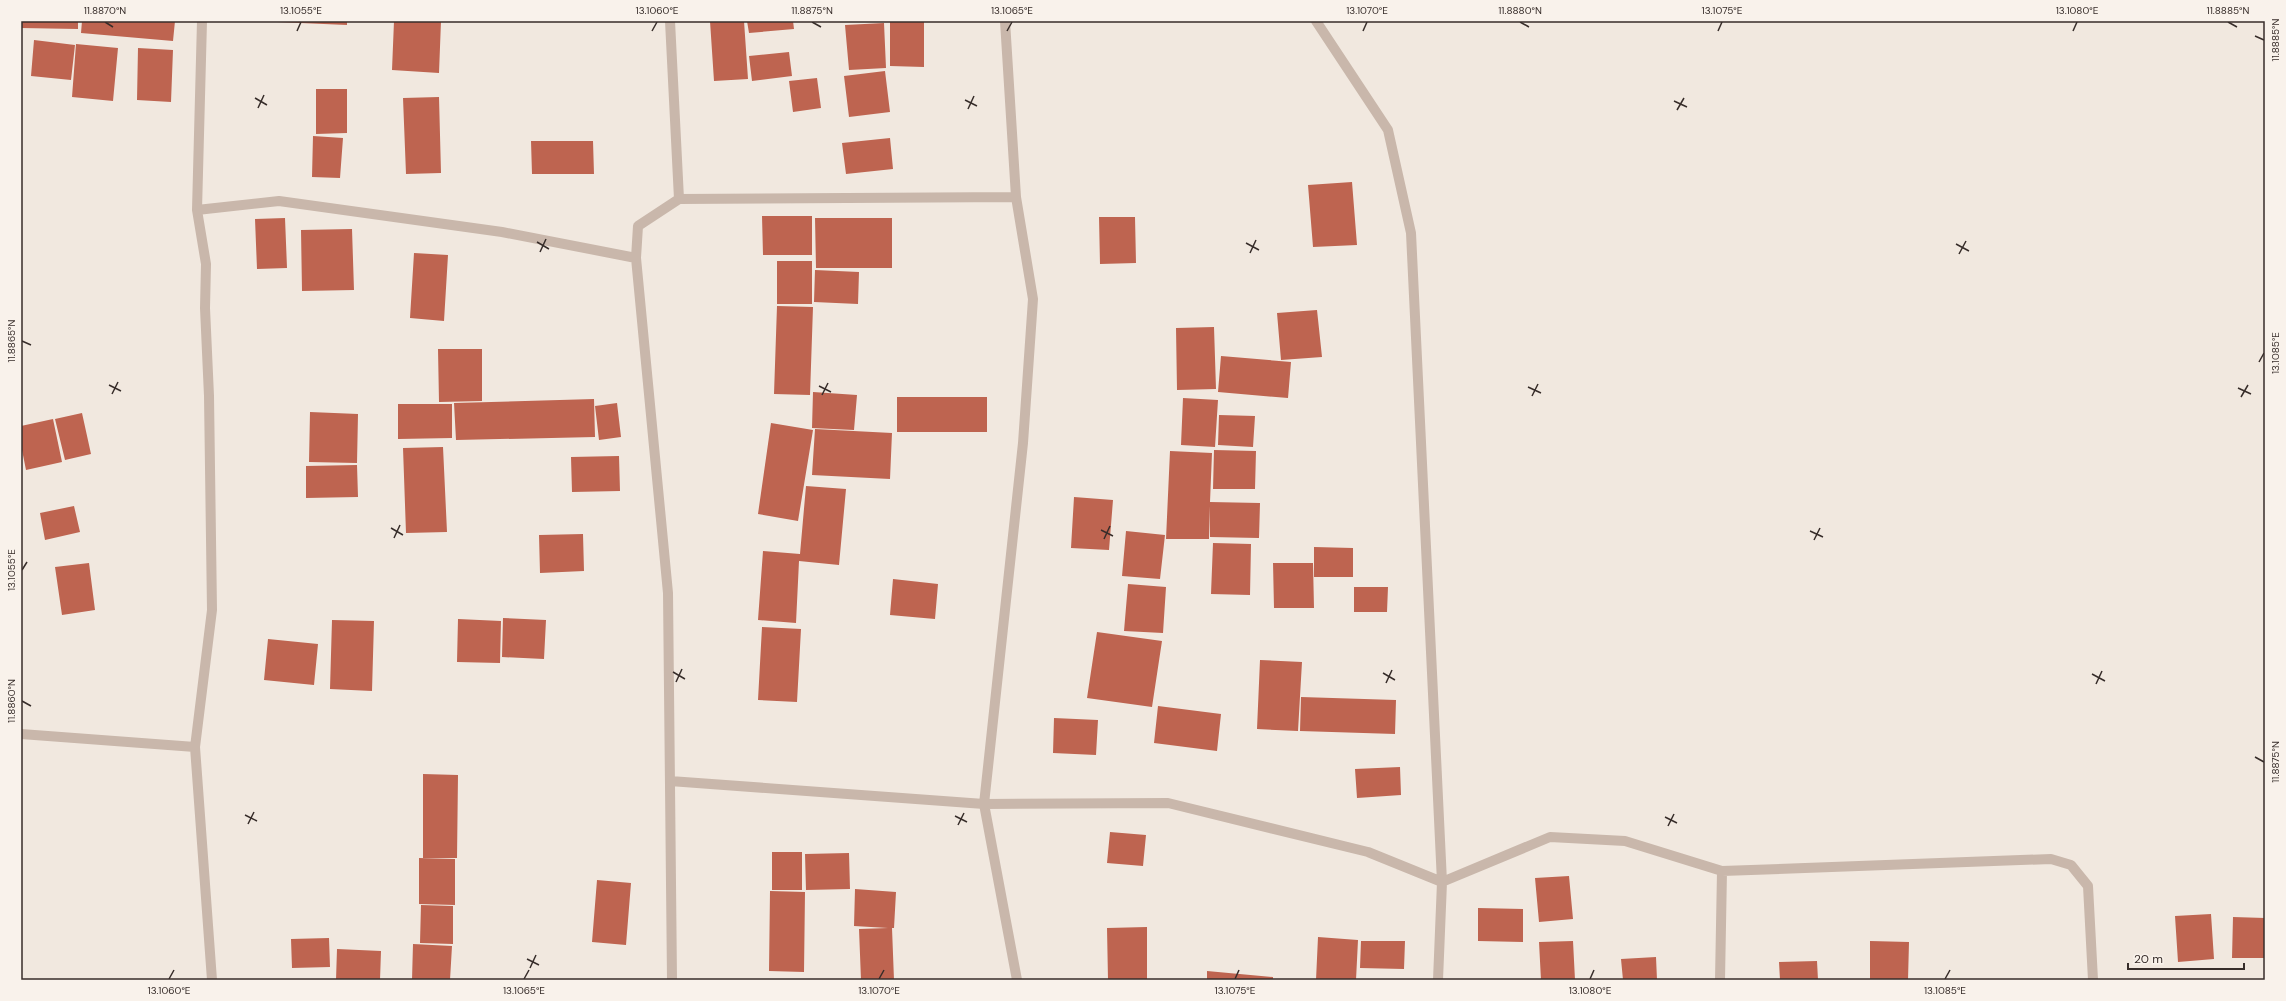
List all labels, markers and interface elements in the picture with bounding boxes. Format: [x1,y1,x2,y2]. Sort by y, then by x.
text: 11.8870°N [84,4,126,17]
text: 13.1055°E [280,4,322,17]
text: 13.1060°E [636,4,679,17]
text: 11.8875°N [791,4,833,17]
text: 13.1065°E [991,4,1033,17]
text: 13.1070°E [1346,4,1388,17]
text: 11.8880°N [1498,4,1542,17]
text: 13.1075°E [1702,4,1743,17]
text: 13.1080°E [2056,4,2099,17]
text: 11.8885°N [2207,4,2250,17]
text: 11.8885°N [2269,18,2282,61]
text: 11.8865°N [5,319,18,362]
text: 13.1085°E [2269,332,2282,374]
text: 13.1055°E [5,549,18,591]
text: 11.8860°N [5,679,18,723]
text: 11.8875°N [2269,741,2282,783]
scale bar [2128,945,2244,971]
text: 20 m [2134,951,2163,967]
text: 13.1060°E [148,984,191,997]
text: 13.1065°E [503,984,545,997]
text: 13.1070°E [858,984,900,997]
text: 13.1075°E [1215,984,1256,997]
text: 13.1080°E [1569,984,1612,997]
text: 13.1085°E [1924,984,1966,997]

